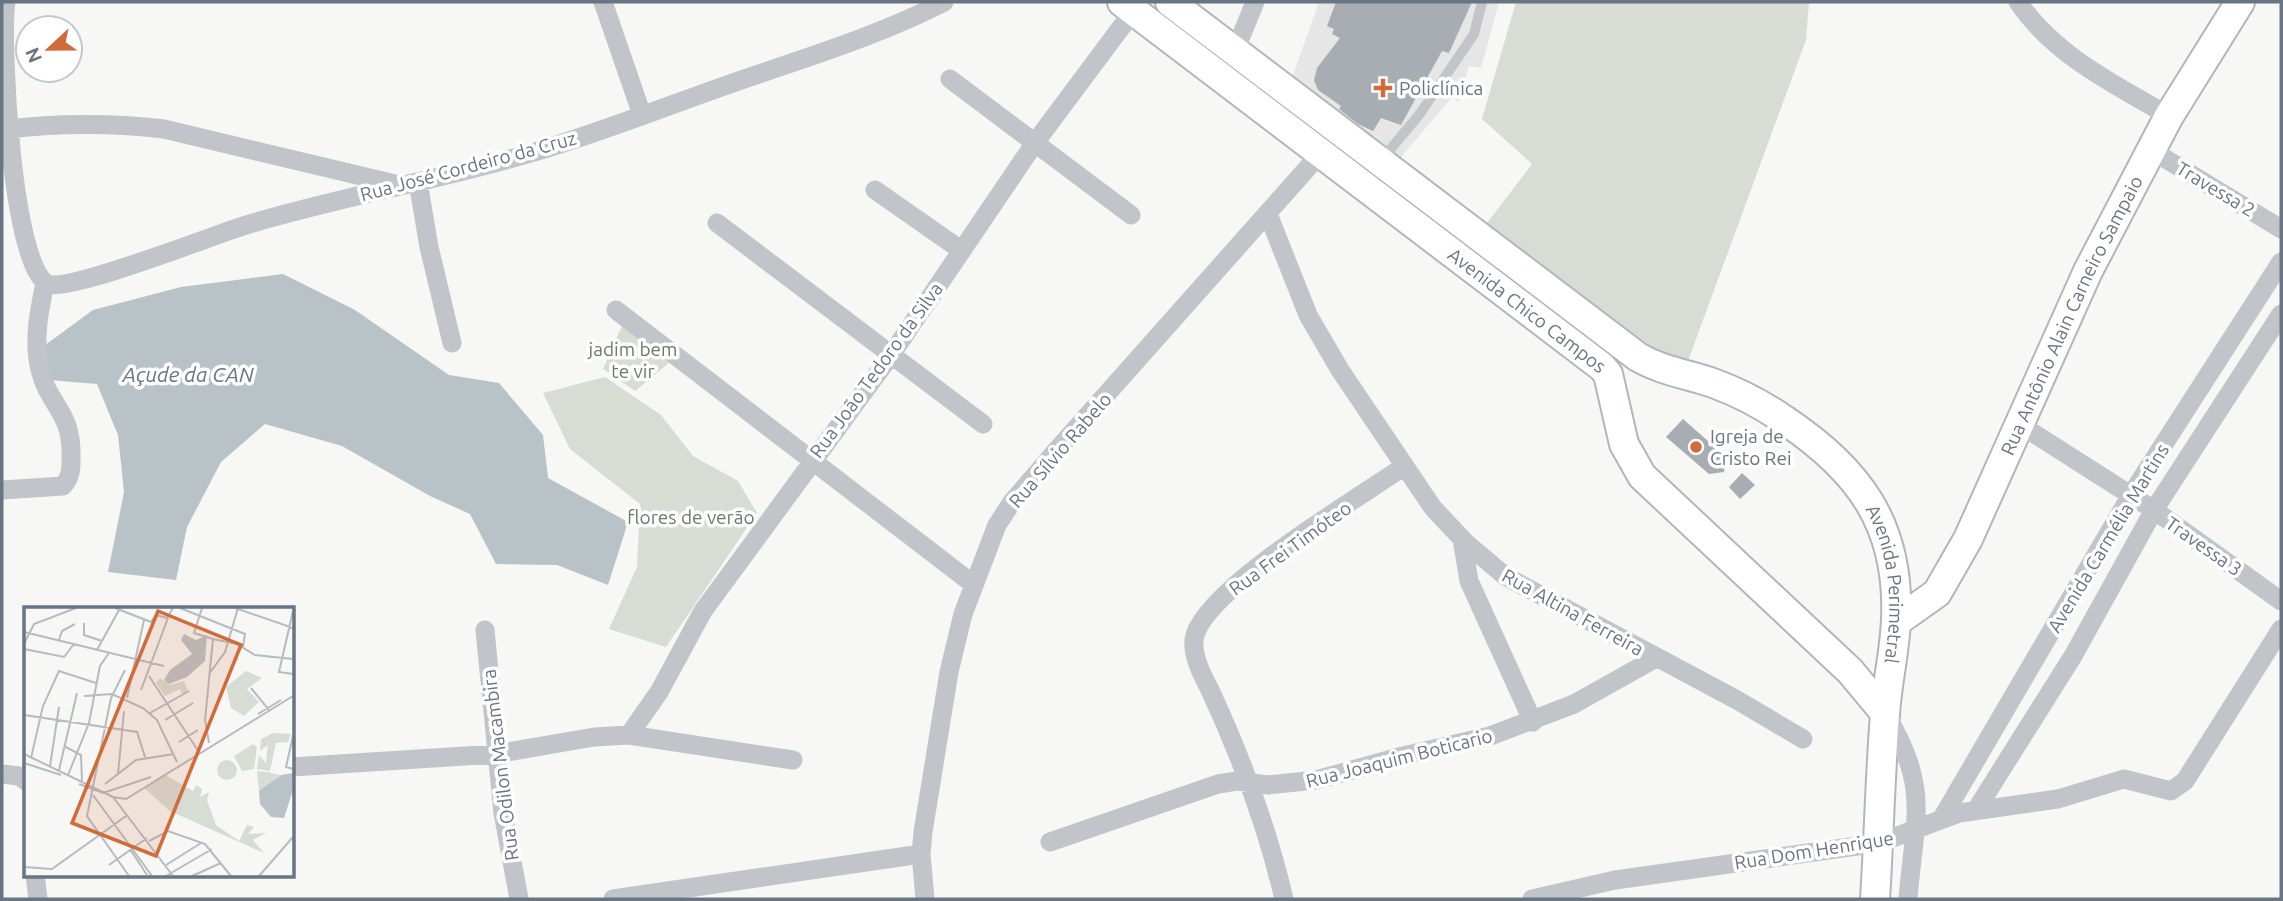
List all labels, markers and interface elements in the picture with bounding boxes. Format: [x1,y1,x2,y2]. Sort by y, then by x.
north arrow [14,14,84,84]
text: N [20,45,46,66]
place label: Policlínica [1399,77,1483,99]
marker: Policlínica [1373,78,1393,98]
street label: Rua José Cordeiro da Cruz [358,126,579,205]
street label: Travessa 2 [2173,157,2259,221]
street label: Rua Antônio Alain Carneiro Sampaio [1996,172,2147,458]
street label: Avenida Chico Campos [1444,243,1610,377]
street label: Rua João Tedoro da Silva [805,278,947,462]
park label: jadim bem te vir [587,338,677,382]
water label: Açude da CAN [121,362,254,386]
street label: Rua Sílvio Rabelo [1004,388,1116,512]
place label: Igreja de Cristo Rei [1710,425,1792,469]
marker: Igreja de Cristo Rei [1688,439,1704,455]
street label: Avenida Carmélia Martins [2043,440,2173,636]
street label: Rua Frei Timóteo [1225,496,1355,600]
street label: Avenida Perimetral [1862,501,1907,665]
park label: flores de verão [627,506,755,528]
street label: Travessa 3 [2162,512,2246,580]
street label: Rua Altina Ferreira [1499,564,1647,660]
inset map [24,607,294,876]
street label: Rua Odilon Macambira [477,668,523,862]
street label: Rua Joaquim Boticario [1304,724,1494,792]
street label: Rua Dom Henrique [1733,827,1895,873]

